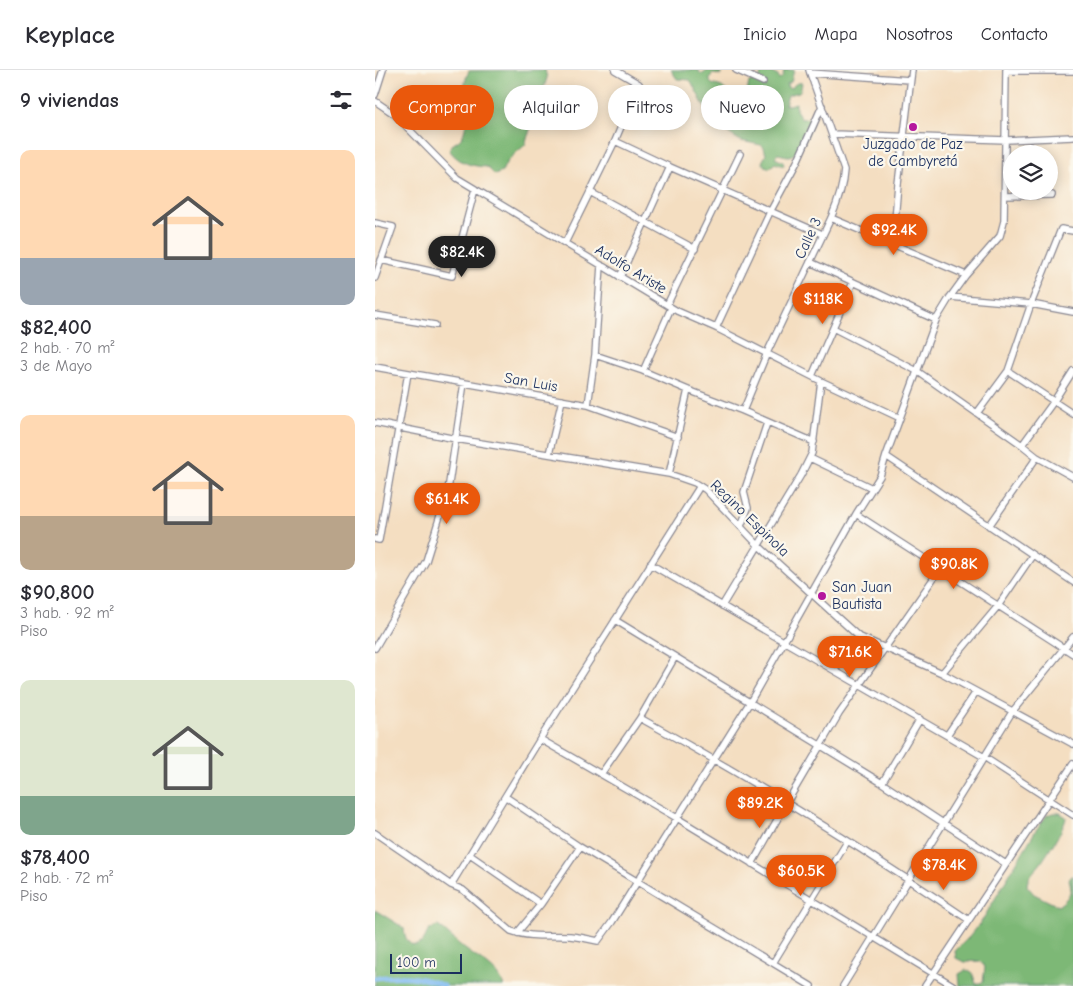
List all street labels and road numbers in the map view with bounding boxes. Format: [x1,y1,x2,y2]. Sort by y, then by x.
street label: Calle 3 [791,214,825,262]
street label: Adolfo Ariste [592,241,671,298]
street label: San Luis [503,368,559,396]
street label: Regino Espinola [707,476,793,560]

